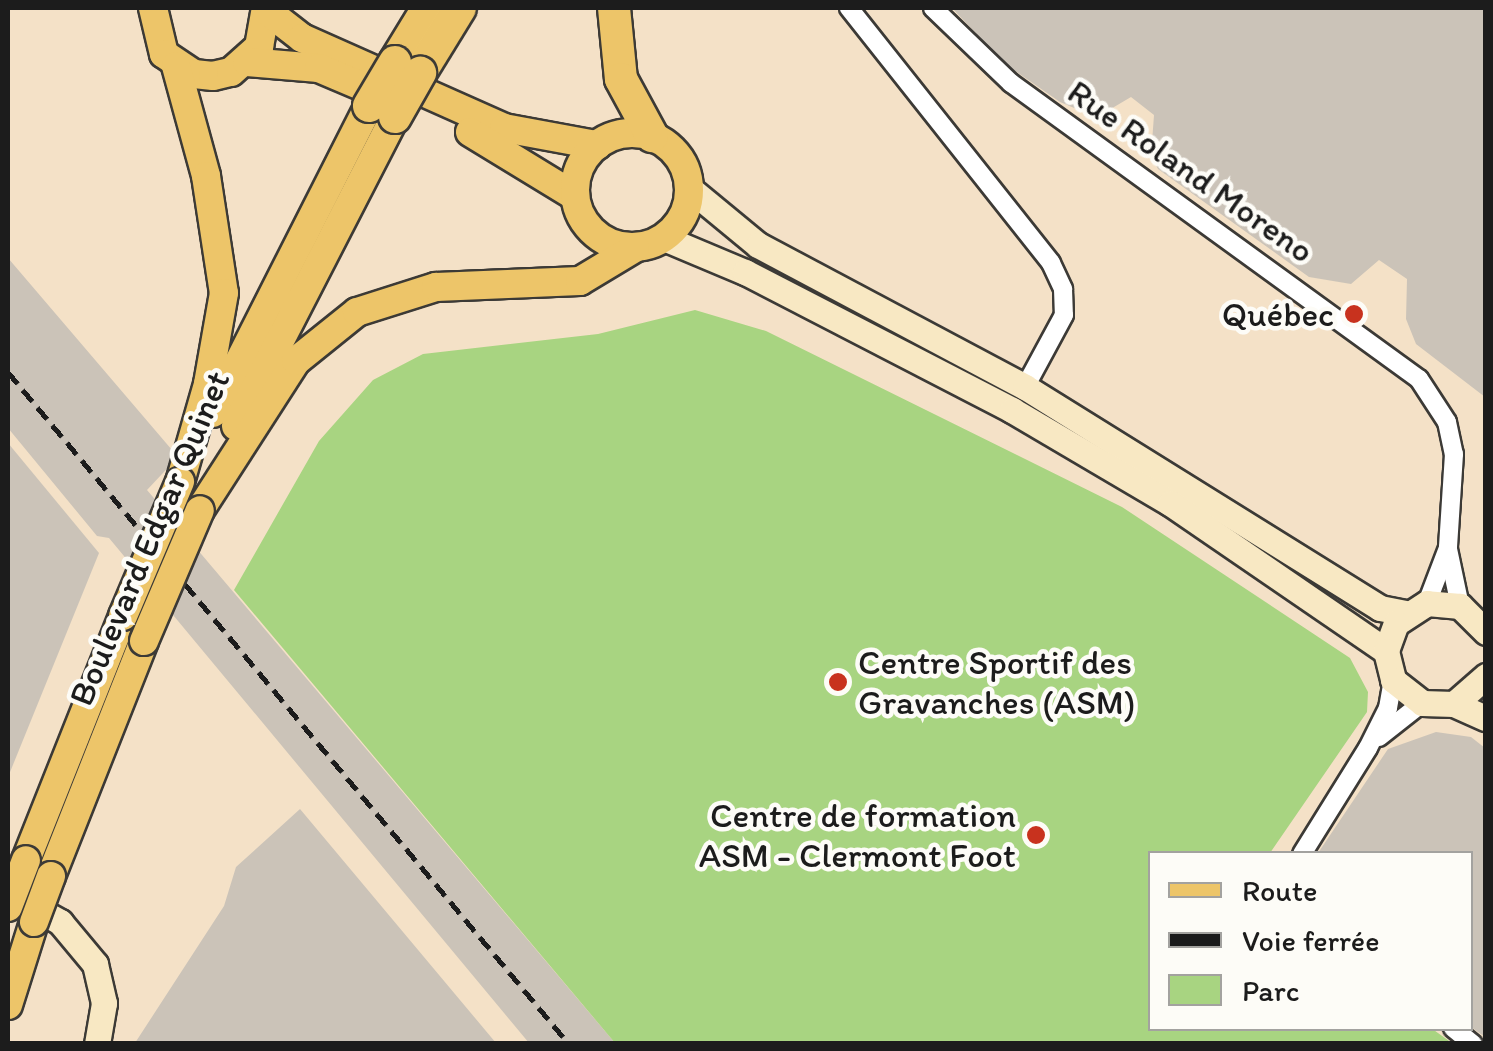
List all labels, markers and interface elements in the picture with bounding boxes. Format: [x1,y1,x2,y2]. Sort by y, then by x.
street label: Rue Roland Moreno [1061,71,1321,271]
place label: Québec [1222,293,1334,335]
marker: Québec [1343,303,1365,325]
street label: Boulevard Edgar Quinet [59,363,239,713]
place label: Centre Sportif des Gravanches (ASM) [858,641,1135,723]
marker: Centre Sportif des Gravanches (ASM) [827,671,849,693]
place label: Centre de formation ASM - Clermont Foot [700,794,1016,876]
marker: Centre de formation ASM - Clermont Foot [1025,824,1047,846]
legend [1148,851,1473,1031]
text: Route [1242,872,1317,909]
text: Voie ferrée [1242,922,1379,959]
text: Parc [1242,972,1299,1009]

